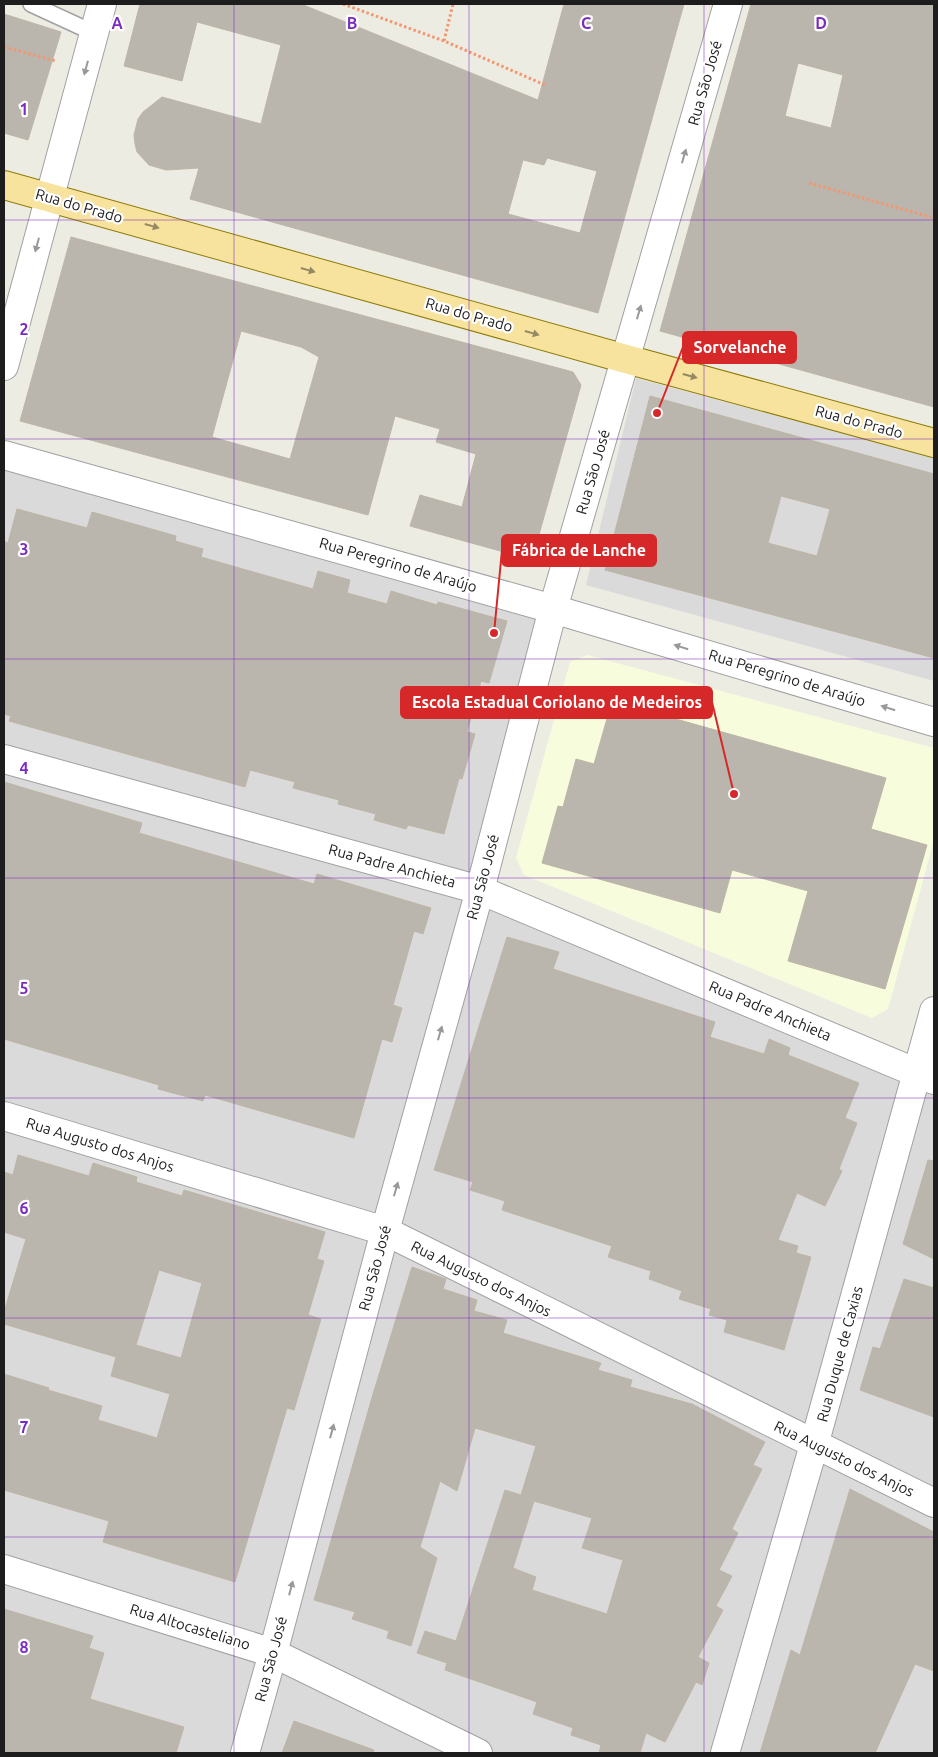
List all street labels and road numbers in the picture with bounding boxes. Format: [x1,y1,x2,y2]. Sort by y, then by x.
street label: Rua São José [684,38,725,127]
street label: Rua do Prado [34,185,125,226]
street label: Rua do Prado [424,294,515,335]
street label: Rua do Prado [813,402,905,441]
street label: Rua São José [572,427,613,516]
street label: Rua Peregrino de Araújo [317,534,479,595]
street label: Rua Peregrino de Araújo [707,646,868,710]
street label: Rua São José [463,832,502,921]
street label: Rua Padre Anchieta [327,840,458,891]
street label: Rua Padre Anchieta [707,977,834,1044]
street label: Rua Augusto dos Anjos [24,1114,176,1175]
street label: Rua São José [355,1223,394,1312]
street label: Rua Augusto dos Anjos [408,1237,554,1320]
street label: Rua Duque de Caxias [813,1284,866,1424]
street label: Rua Augusto dos Anjos [771,1417,917,1500]
street label: Rua Altocasteliano [128,1600,253,1653]
street label: Rua São José [251,1614,290,1703]

